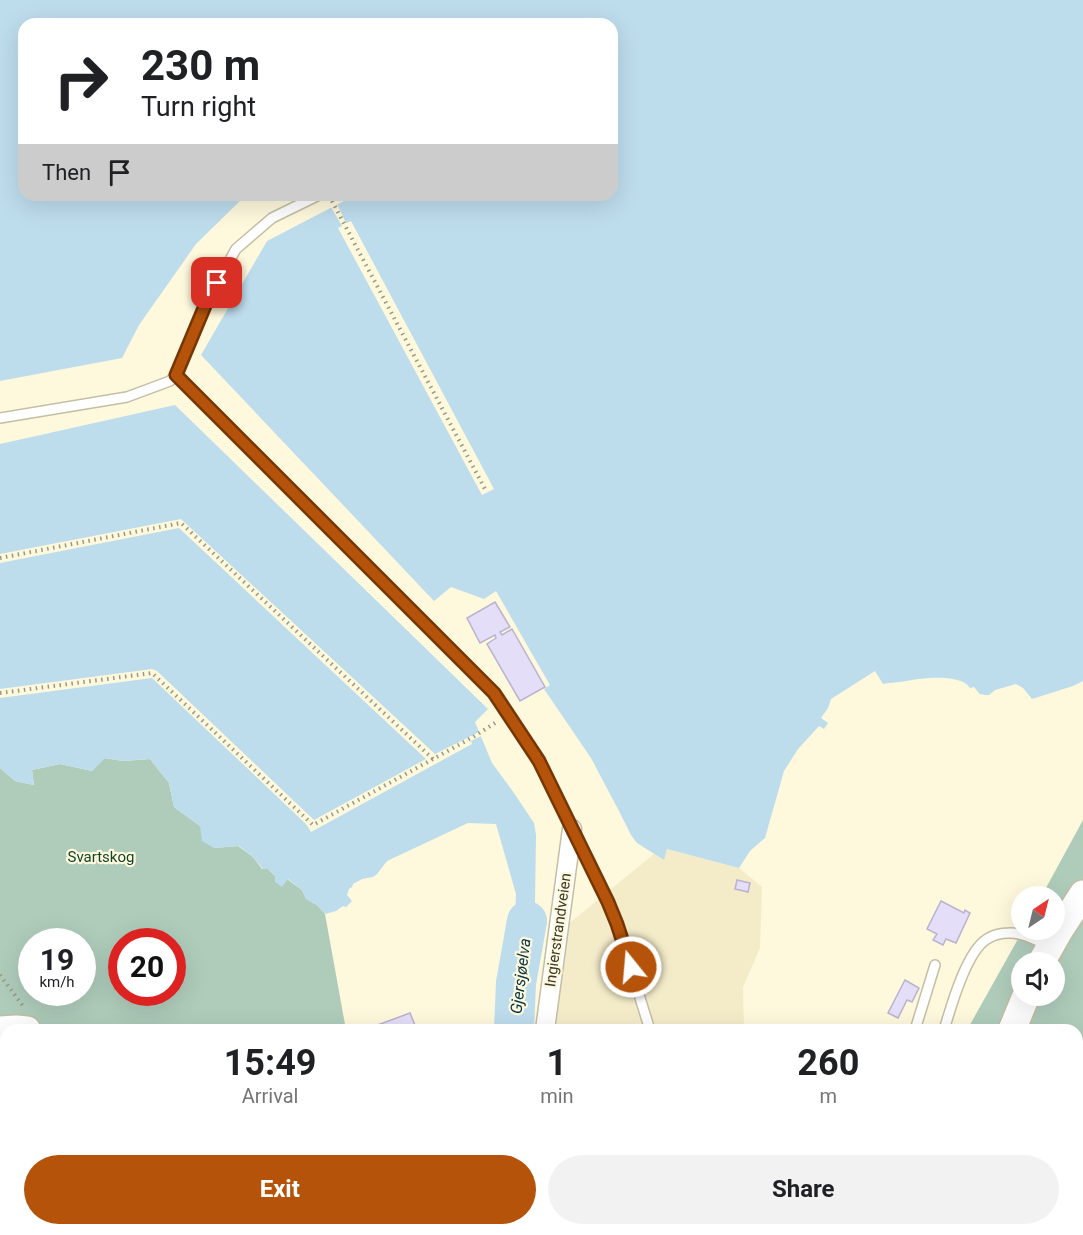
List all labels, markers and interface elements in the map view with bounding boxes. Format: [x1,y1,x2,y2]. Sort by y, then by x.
text: 230 m [141,41,260,90]
icon: right [42,42,120,120]
text: Turn right [141,91,256,123]
icon: arrive [103,156,136,189]
text: Then [42,160,91,185]
pin [191,257,242,308]
icon: arrive [200,266,233,299]
park label: Svartskog [68,848,134,866]
street label: Ingierstrandveien [541,872,575,988]
north arrow [1011,886,1065,940]
map controls [1011,886,1065,1006]
speed limit sign: 20 [108,928,186,1006]
position arrow [599,935,663,999]
water label: Gjersjøelva [506,937,535,1015]
text: 19 [40,942,74,977]
button: sound [1011,952,1065,1006]
text: km/h [39,973,75,991]
text: 15:49 [224,1042,316,1084]
text: 1 [547,1042,567,1084]
text: 260 [797,1042,859,1084]
text: Arrival [242,1084,298,1108]
text: min [540,1084,574,1108]
text: m [820,1084,837,1108]
button: Exit [24,1155,536,1224]
button: Share [548,1155,1059,1224]

